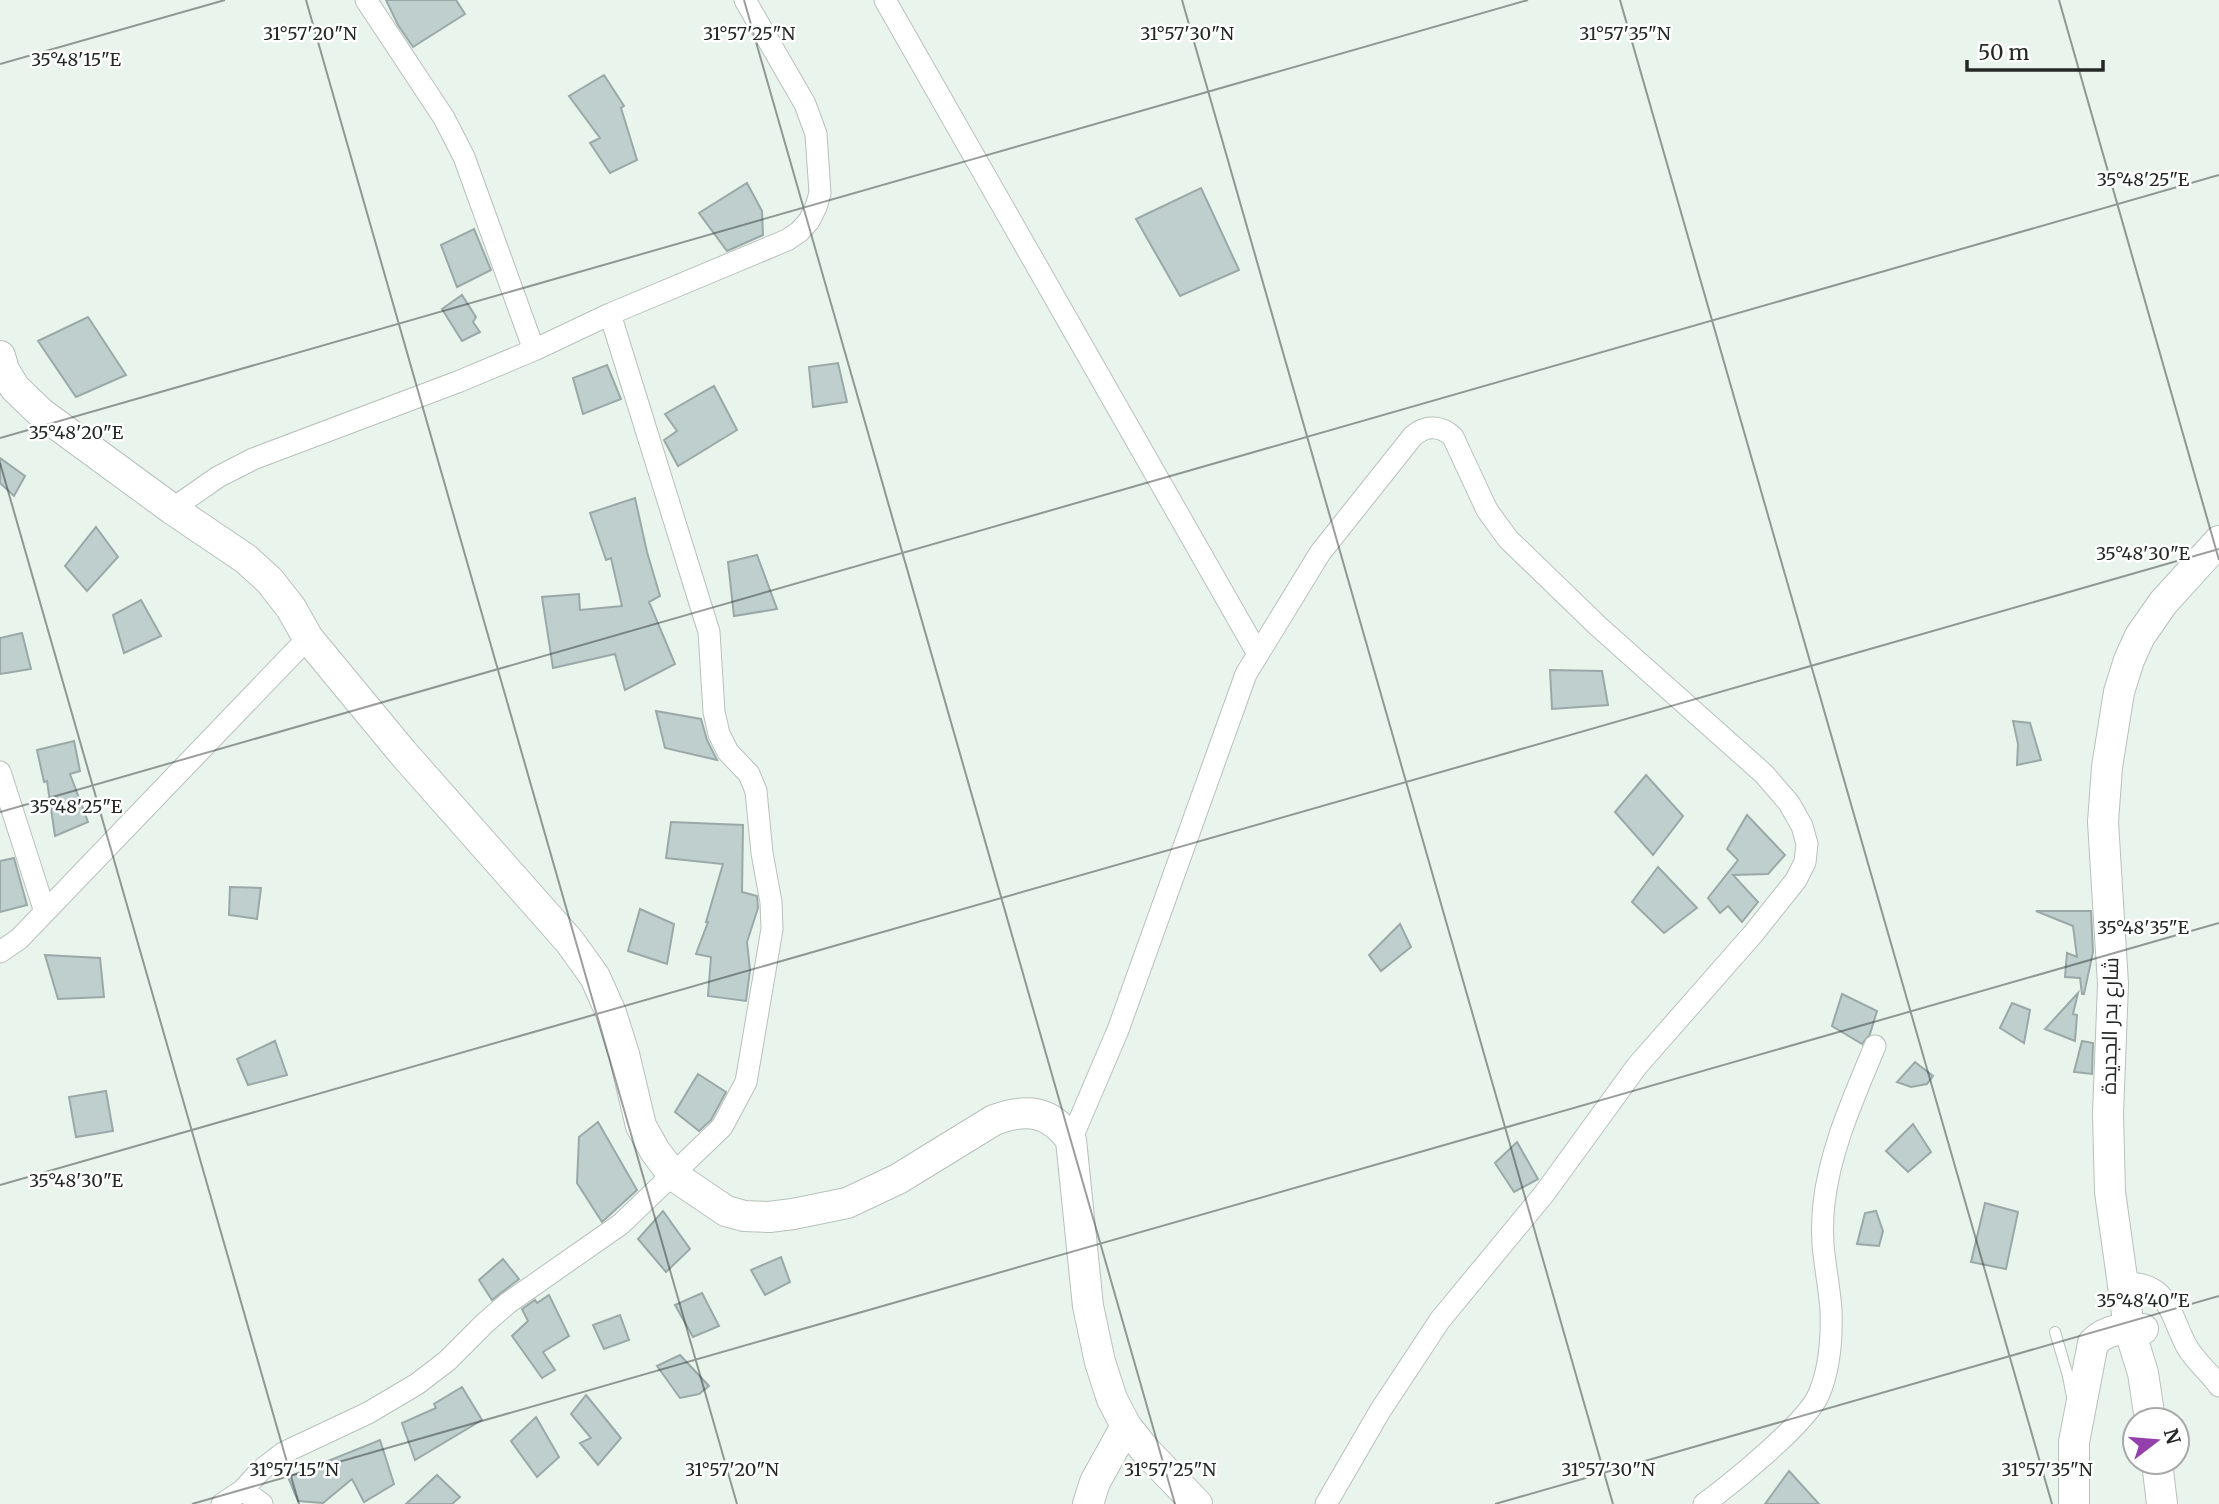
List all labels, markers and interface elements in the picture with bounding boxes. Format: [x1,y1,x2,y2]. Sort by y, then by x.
text: 31°57'20"N [263,22,357,45]
text: 31°57'25"N [703,22,795,45]
text: 31°57'30"N [1140,22,1234,45]
text: 31°57'35"N [1579,22,1671,45]
scale bar [1967,28,2104,72]
text: 50 m [1978,39,2029,66]
text: 35°48'15"E [31,48,122,71]
text: 35°48'25"E [2097,168,2190,191]
text: 35°48'20"E [29,421,124,444]
text: 35°48'30"E [2096,542,2191,565]
text: 35°48'25"E [30,795,123,818]
text: 35°48'35"E [2097,916,2189,939]
street label: شارع بدر الجديدة [2095,957,2125,1095]
text: 35°48'30"E [29,1169,124,1192]
text: 35°48'40"E [2096,1289,2190,1312]
north arrow [2121,1406,2191,1476]
text: N [2159,1426,2186,1447]
text: 31°57'15"N [249,1458,339,1481]
text: 31°57'20"N [685,1458,779,1481]
text: 31°57'25"N [1124,1458,1216,1481]
text: 31°57'30"N [1561,1458,1655,1481]
text: 31°57'35"N [2001,1458,2093,1481]

